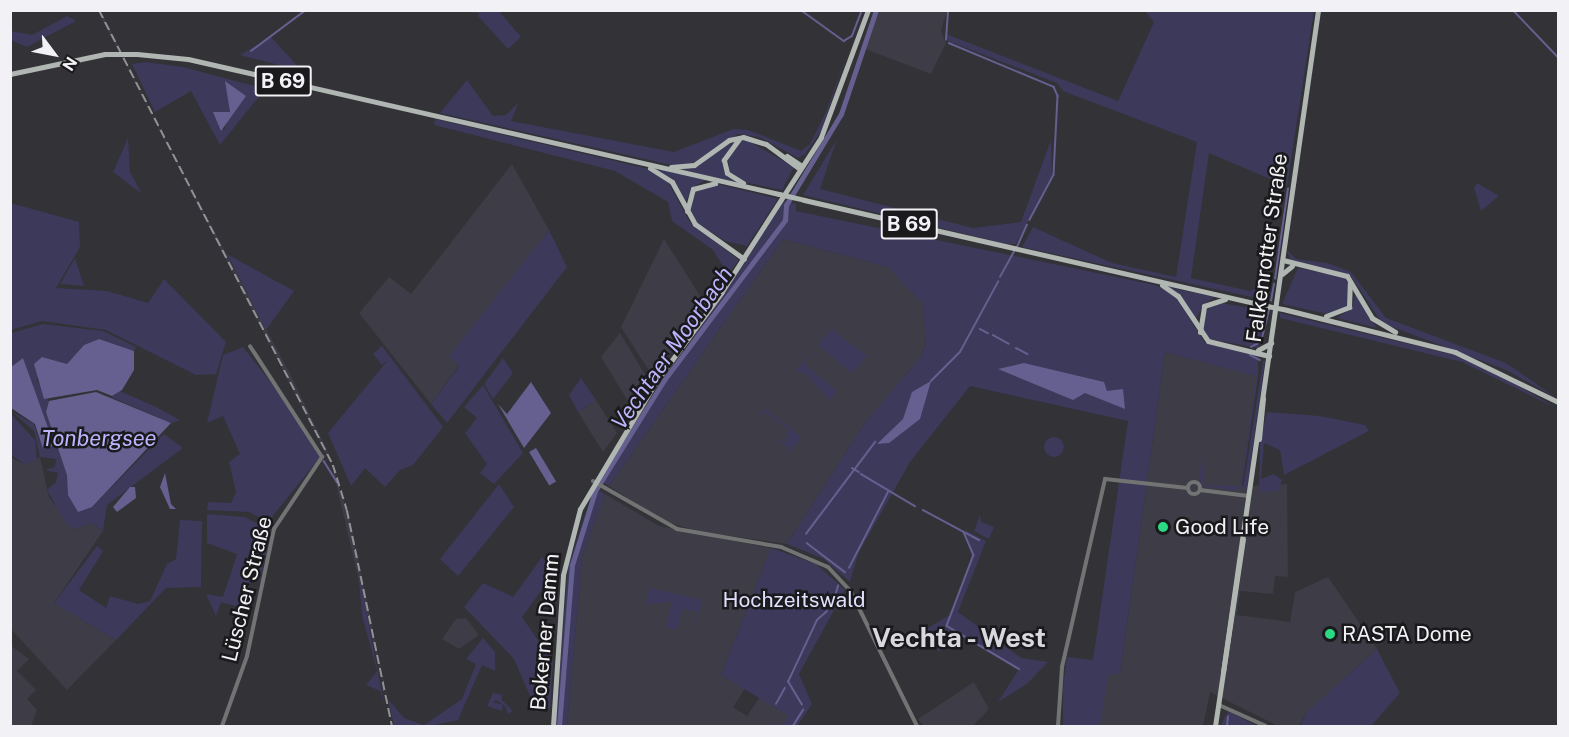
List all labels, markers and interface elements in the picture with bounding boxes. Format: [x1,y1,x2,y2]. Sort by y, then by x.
north arrow [24,24,84,84]
text: N [58,53,81,74]
road number: B 69 [254,64,312,98]
street label: Falkenrotter Straße [1241,152,1293,344]
road number: B 69 [880,207,938,241]
water label: Vechtaer Moorbach [606,261,738,435]
water label: Tonbergsee [41,426,157,452]
street label: Lüscher Straße [217,514,277,664]
place label: Good Life [1175,514,1269,540]
marker: Good Life [1156,520,1170,534]
street label: Bokerner Damm [526,553,564,711]
park label: Hochzeitswald [722,587,866,613]
place label: RASTA Dome [1342,621,1472,647]
district label: Vechta - West [870,622,1048,654]
marker: RASTA Dome [1323,627,1337,641]

